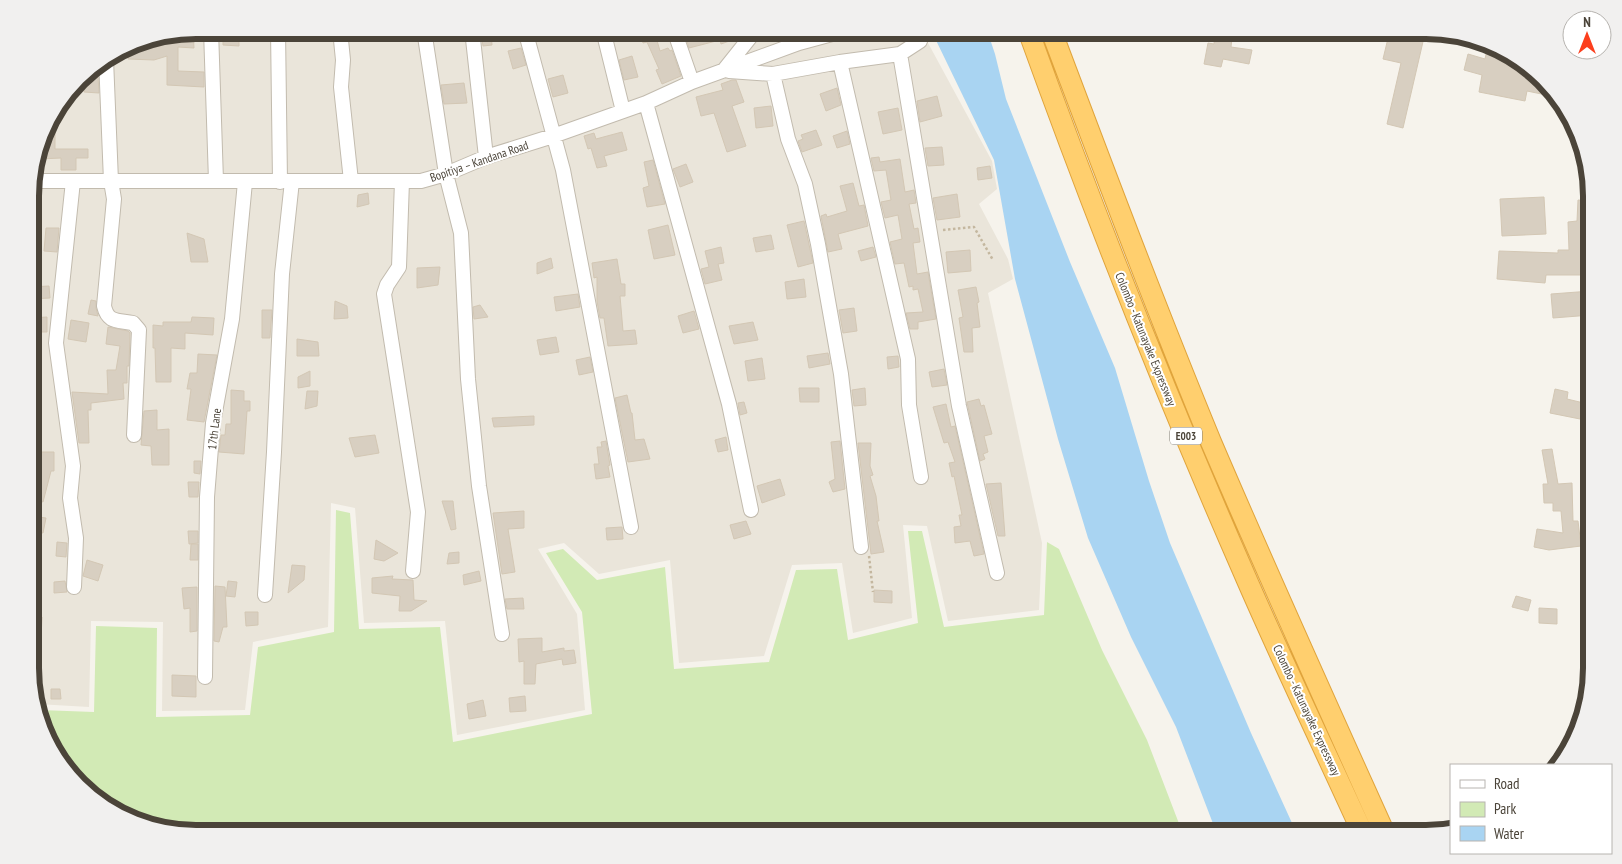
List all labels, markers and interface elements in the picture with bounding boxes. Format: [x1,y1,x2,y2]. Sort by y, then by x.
north arrow [1562,10,1612,60]
text: N [1583,13,1591,31]
street label: Bopitiya – Kandana Road [428,137,530,185]
street label: Colombo - Katunayake Expressway [1112,270,1180,408]
street label: 17th Lane [204,407,224,451]
road number: E003 [1170,428,1202,444]
street label: Colombo - Katunayake Expressway [1270,642,1344,778]
legend [1450,764,1612,854]
text: Road [1494,774,1520,793]
text: Park [1494,799,1516,818]
text: Water [1494,824,1525,843]

